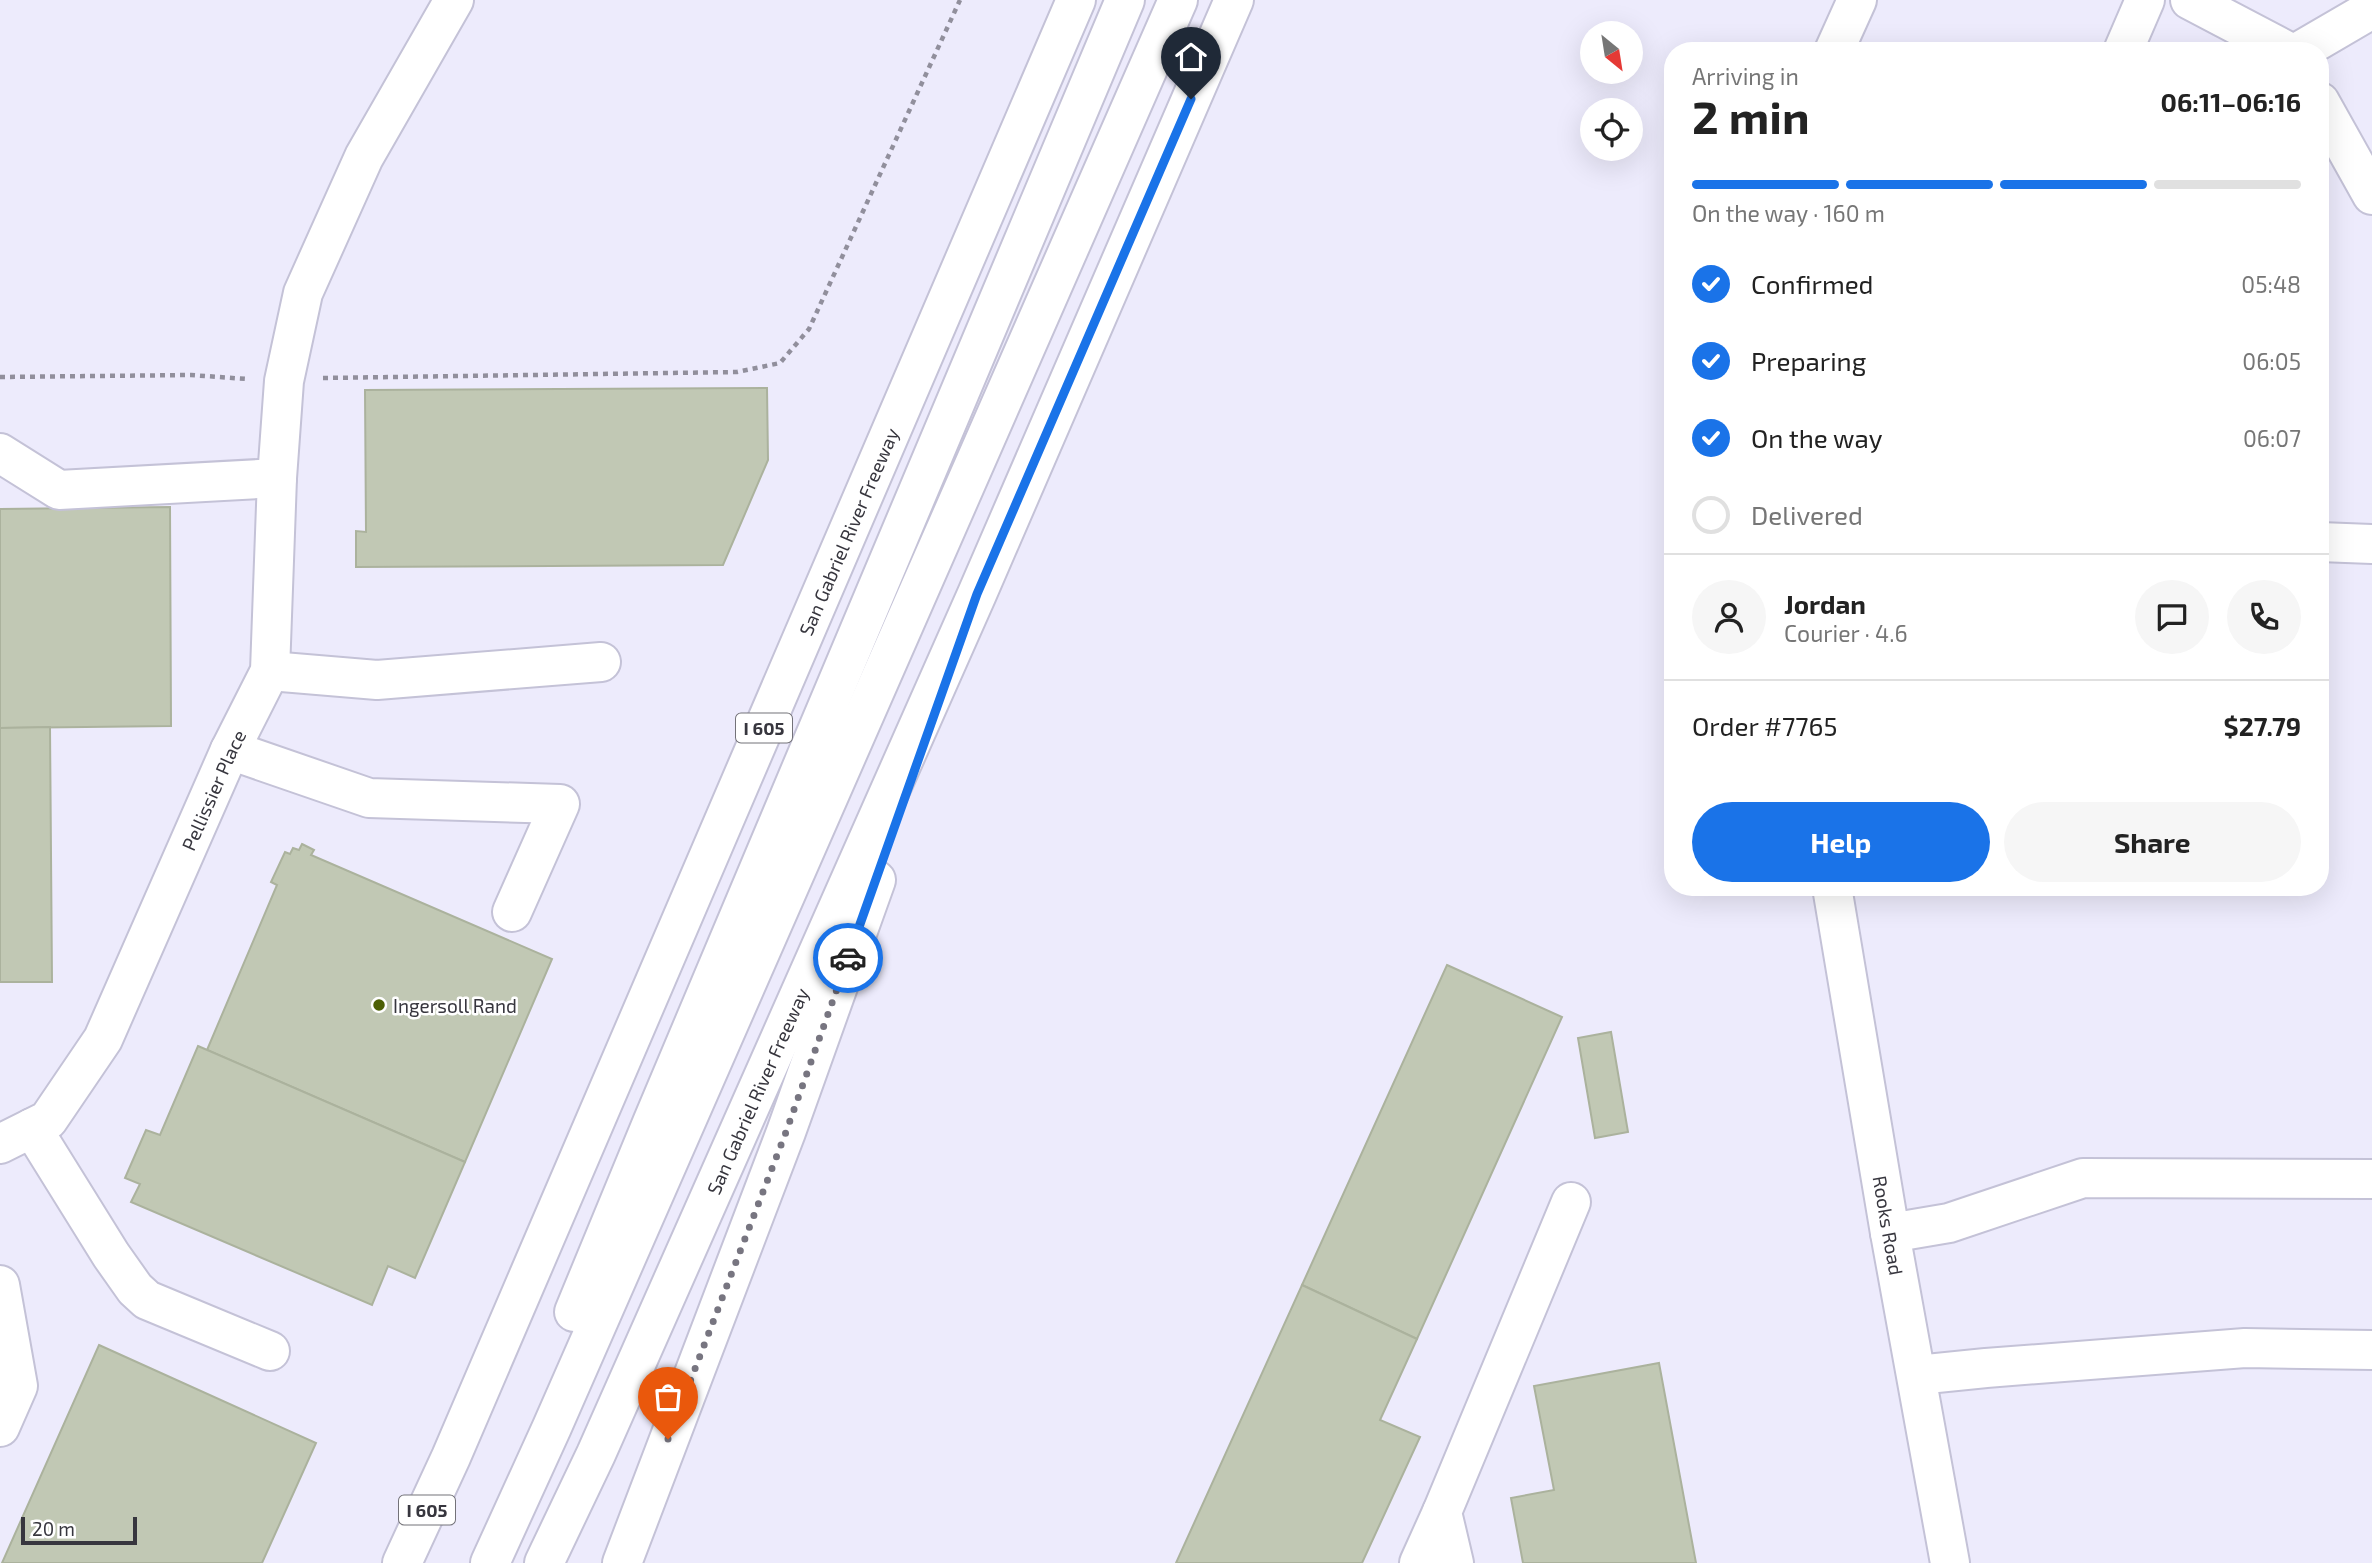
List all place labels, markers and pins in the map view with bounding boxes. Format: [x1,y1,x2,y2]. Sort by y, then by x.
pin [1161,27,1221,99]
place label: Ingersoll Rand [393,994,517,1017]
marker: Ingersoll Rand [371,997,387,1013]
pin [638,1367,698,1439]

